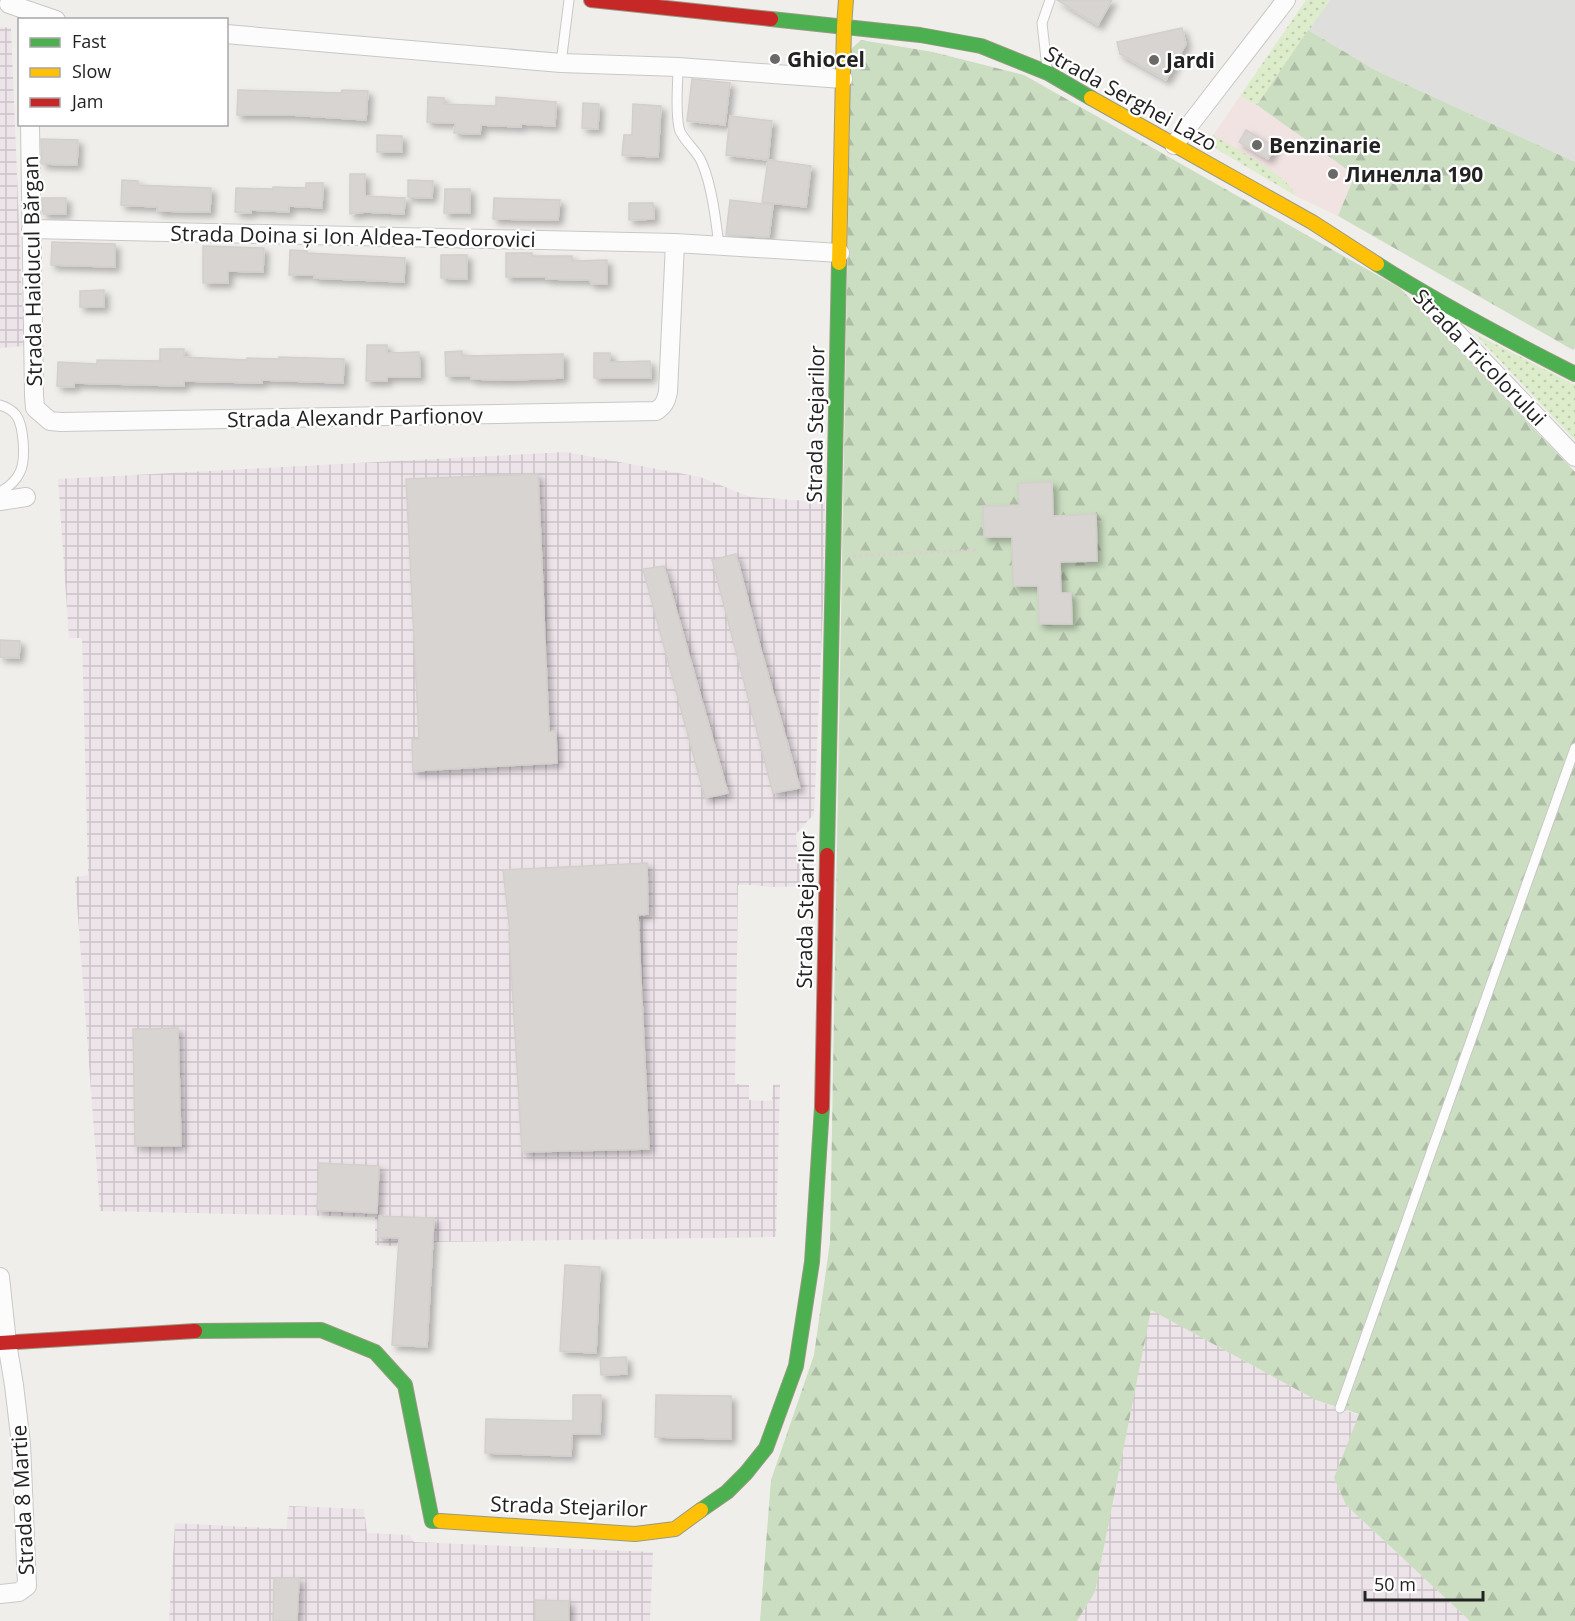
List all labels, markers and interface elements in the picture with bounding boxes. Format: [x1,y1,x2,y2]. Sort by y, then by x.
legend [18,18,228,126]
text: Fast [72,29,106,53]
street label: Strada Serghei Lazo [1040,39,1222,157]
place label: Ghiocel [787,45,865,73]
place label: Jardi [1164,46,1215,74]
marker: Ghiocel [768,52,782,66]
marker: Jardi [1147,53,1161,67]
text: Slow [72,59,111,83]
text: Jam [70,89,104,113]
place label: Benzinarie [1269,131,1381,159]
marker: Benzinarie [1250,138,1264,152]
street label: Strada Haiducul Bărgan [16,155,48,387]
place label: Линелла 190 [1345,160,1483,188]
marker: Линелла 190 [1326,167,1340,181]
street label: Strada Doina și Ion Aldea-Teodorovici [170,219,536,253]
street label: Strada Tricolorului [1407,282,1553,432]
street label: Strada Stejarilor [800,345,830,503]
street label: Strada Alexandr Parfionov [227,401,484,433]
street label: Strada Stejarilor [790,831,820,989]
street label: Strada 8 Martie [4,1424,40,1576]
street label: Strada Stejarilor [490,1489,649,1523]
scale bar [1365,1564,1484,1602]
text: 50 m [1374,1572,1416,1596]

